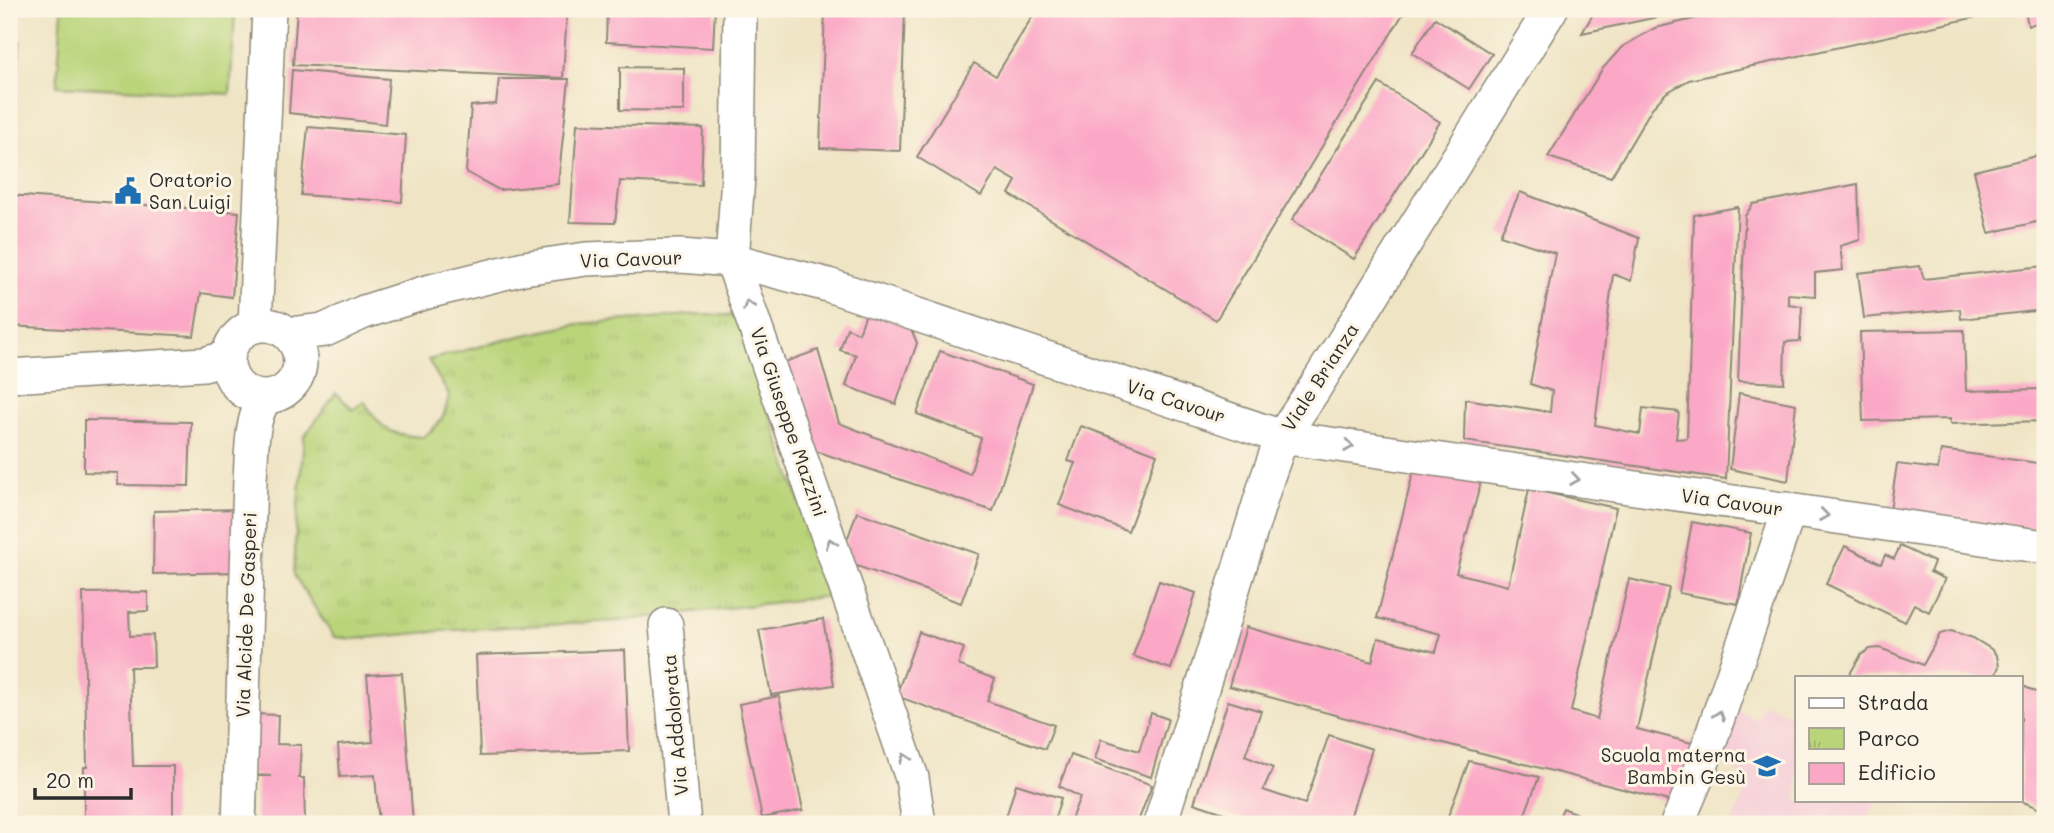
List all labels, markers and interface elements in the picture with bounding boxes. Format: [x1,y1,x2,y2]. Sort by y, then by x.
place label: Oratorio San Luigi [149,167,232,214]
public building icon: Oratorio San Luigi [113,176,143,206]
street label: Via Cavour [579,244,683,273]
one-way arrow [742,299,756,311]
street label: Viale Brianza [1275,318,1364,436]
street label: Via Giuseppe Mazzini [745,324,834,520]
street label: Via Cavour [1123,373,1229,428]
one-way arrow [1344,439,1355,454]
one-way arrow [1569,471,1581,486]
street label: Via Cavour [1680,482,1785,521]
one-way arrow [1818,507,1830,522]
street label: Via Alcide De Gasperi [229,512,262,718]
one-way arrow [825,537,839,549]
street label: Via Addolorata [656,653,693,797]
legend [1795,676,2022,802]
text: Strada [1858,688,1929,715]
one-way arrow [1711,709,1725,721]
text: Parco [1858,724,1919,751]
place label: Scuola materna Bambin Gesù [1601,742,1746,789]
school or university icon: Scuola materna Bambin Gesù [1752,751,1782,781]
one-way arrow [899,752,913,764]
scale bar [35,756,131,800]
text: Edificio [1858,758,1936,785]
text: 20 m [46,766,94,793]

